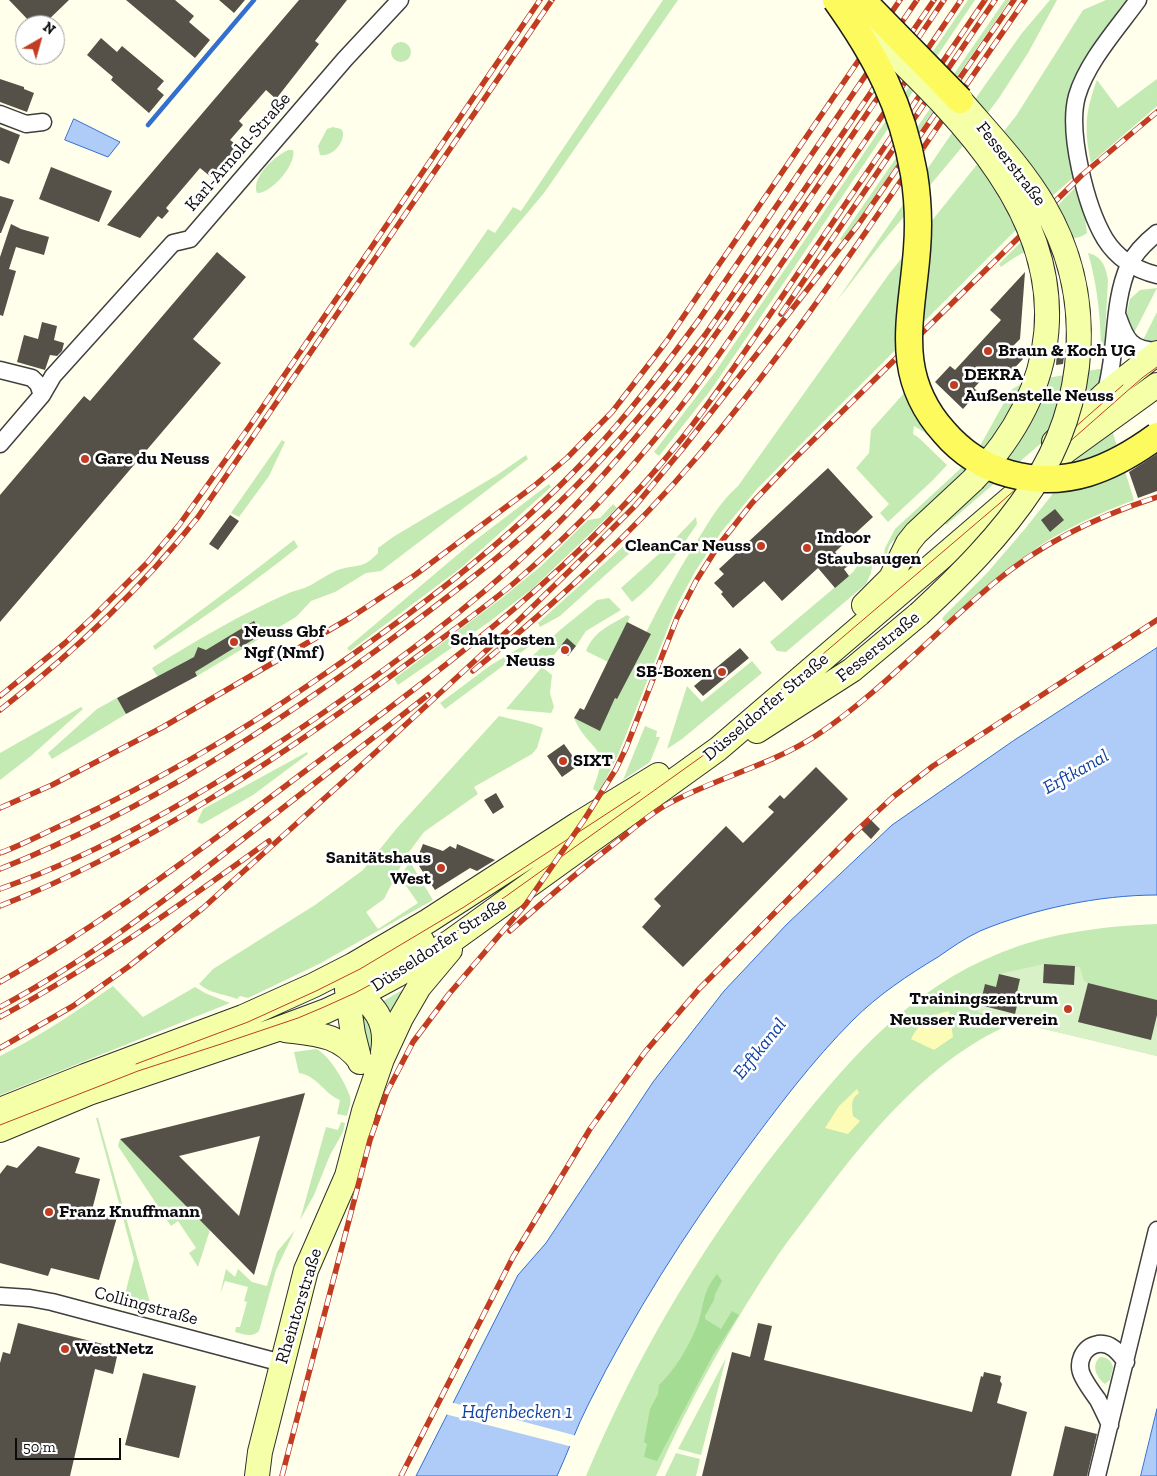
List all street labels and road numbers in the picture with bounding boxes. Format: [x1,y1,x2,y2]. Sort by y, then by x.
street label: Karl-Arnold-Straße [181,88,295,216]
street label: Fesserstraße [971,118,1051,210]
street label: Fesserstraße [832,607,924,687]
street label: Düsseldorfer Straße [699,648,833,766]
street label: Düsseldorfer Straße [367,893,511,997]
street label: Rheintorstraße [271,1246,327,1366]
street label: Collingstraße [92,1282,200,1330]

